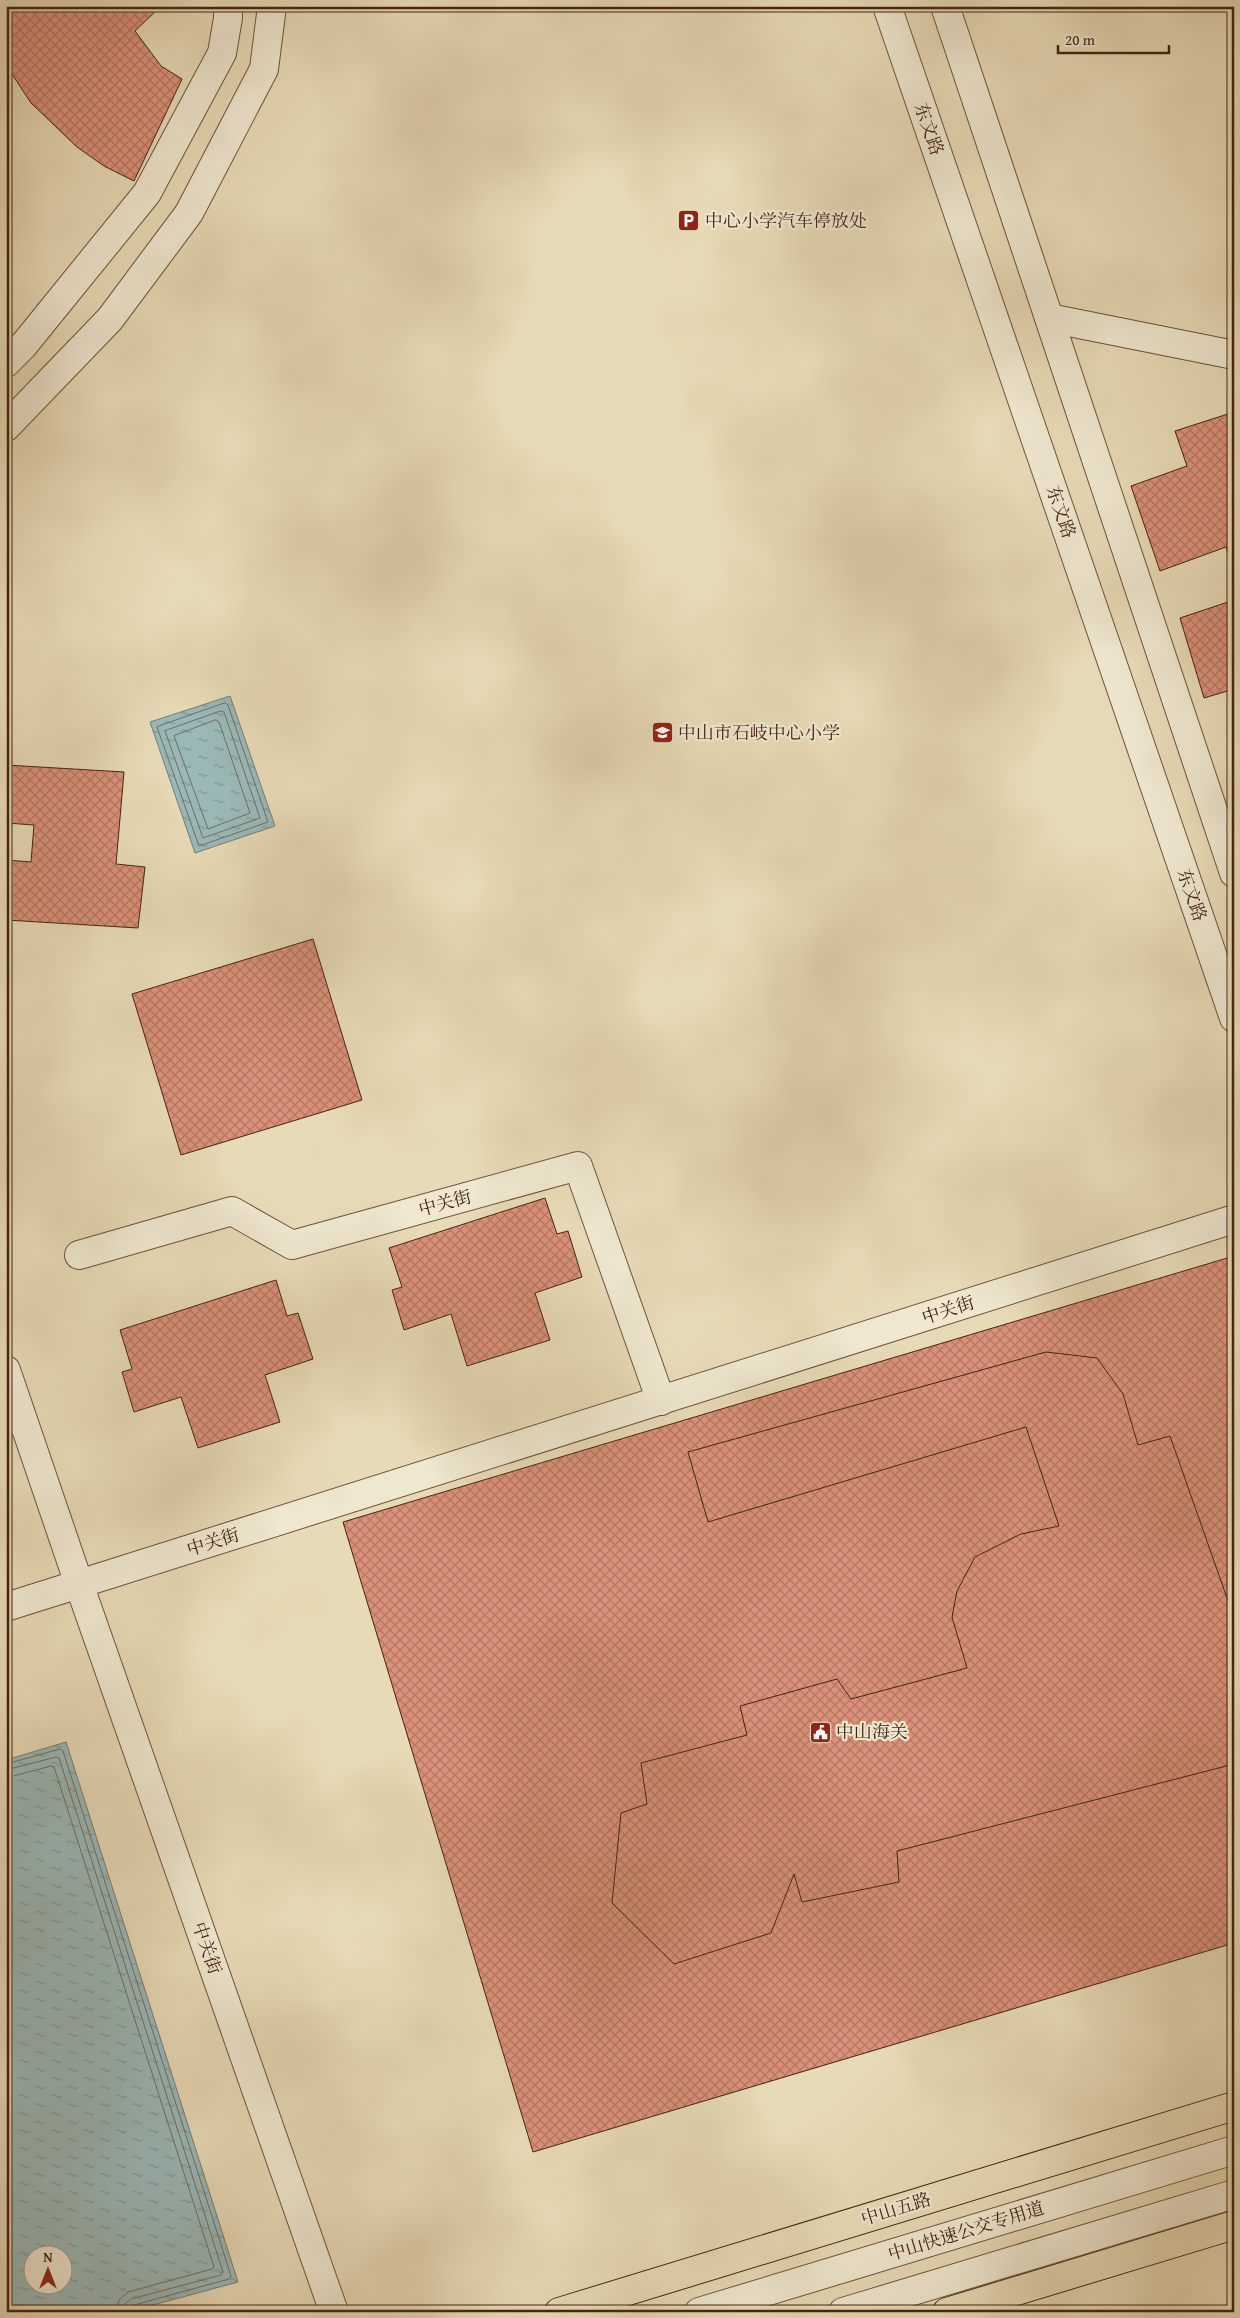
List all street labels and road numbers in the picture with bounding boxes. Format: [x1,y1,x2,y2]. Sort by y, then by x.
street label: 东文路 [908,99,951,159]
street label: 东文路 [1040,482,1083,542]
street label: 东文路 [1171,865,1214,925]
street label: 中关街 [415,1182,474,1223]
street label: 中关街 [918,1288,978,1331]
street label: 中关街 [183,1521,243,1562]
street label: 中关街 [186,1918,229,1978]
street label: 中山五路 [857,2185,934,2232]
street label: 中山快速公交专用道 [884,2194,1047,2267]

